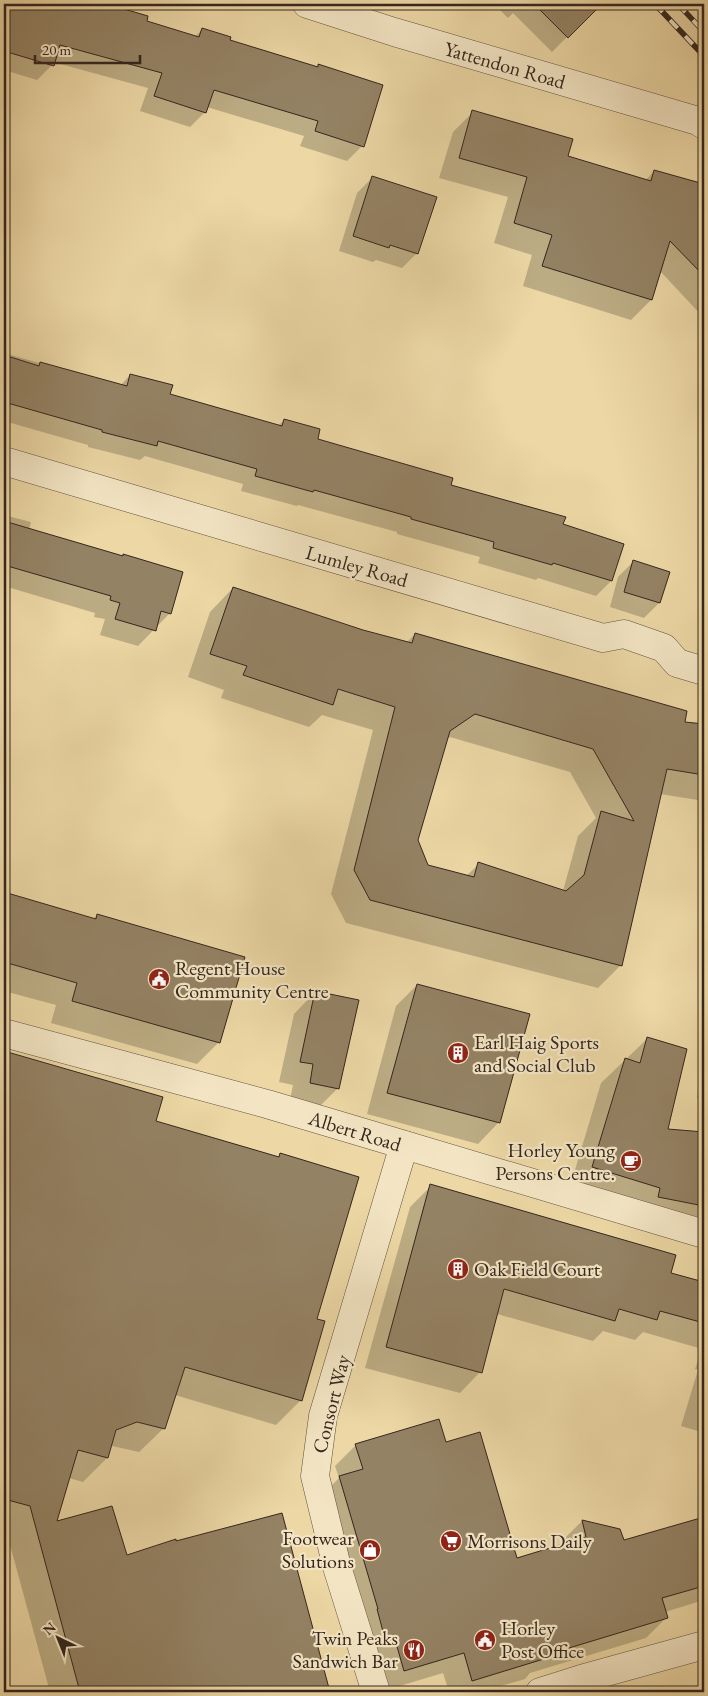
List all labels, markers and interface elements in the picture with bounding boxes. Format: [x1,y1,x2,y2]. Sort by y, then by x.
scale bar [35,32,140,64]
street label: Yattendon Road [441,35,569,95]
text: 20 m [42,40,71,59]
street label: Lumley Road [303,539,412,593]
place label: Regent House Community Centre [175,955,329,1004]
public building icon: Regent House Community Centre [147,967,171,991]
place label: Earl Haig Sports and Social Club [474,1029,599,1078]
building icon: Earl Haig Sports and Social Club [446,1041,470,1065]
street label: Albert Road [305,1104,405,1158]
place label: Horley Young Persons Centre. [495,1137,615,1186]
cafe icon: Horley Young Persons Centre. [619,1149,643,1173]
place label: Oak Field Court [474,1256,601,1282]
building icon: Oak Field Court [446,1257,470,1281]
street label: Consort Way [306,1352,356,1456]
place label: Footwear Solutions [282,1525,354,1574]
place label: Morrisons Daily [467,1528,592,1554]
supermarket icon: Morrisons Daily [439,1529,463,1553]
shop icon: Footwear Solutions [358,1538,382,1562]
north arrow [32,1614,82,1664]
place label: Horley Post Office [501,1615,584,1664]
text: N [39,1618,60,1639]
place label: Twin Peaks Sandwich Bar [293,1625,398,1674]
public building icon: Horley Post Office [473,1628,497,1652]
restaurant icon: Twin Peaks Sandwich Bar [402,1638,426,1662]

